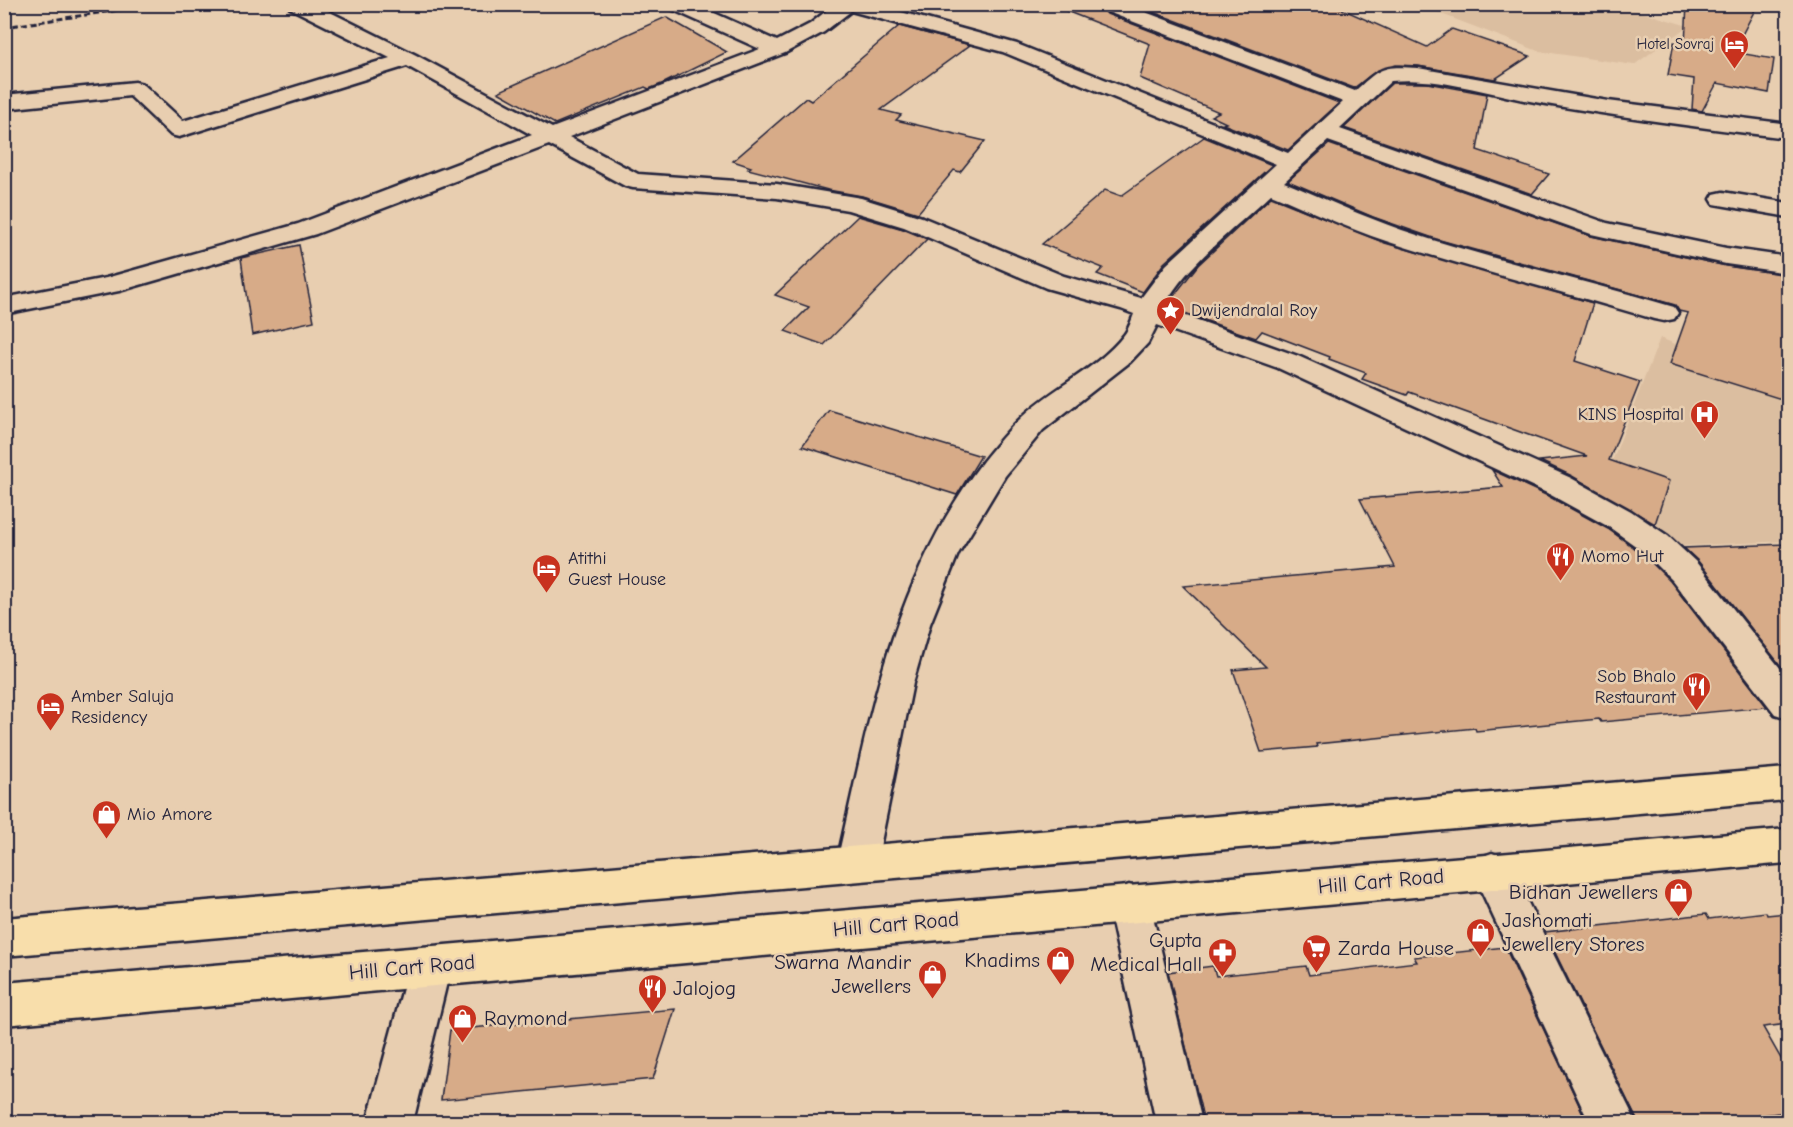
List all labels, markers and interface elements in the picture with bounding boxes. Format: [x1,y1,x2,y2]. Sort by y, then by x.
hotel icon: Hotel Sovraj [1719,28,1751,70]
place label: Hotel Sovraj [1636,35,1714,53]
place icon: Dwijendralal Roy [1154,294,1186,336]
place label: Dwijendralal Roy [1191,300,1318,321]
hospital icon: KINS Hospital [1689,398,1721,440]
place label: KINS Hospital [1578,404,1684,425]
restaurant icon: Momo Hut [1544,540,1576,582]
place label: Momo Hut [1581,546,1664,567]
place label: Atithi Guest House [568,548,666,590]
hotel icon: Atithi Guest House [531,552,563,594]
place label: Sob Bhalo Restaurant [1595,666,1677,708]
restaurant icon: Sob Bhalo Restaurant [1681,670,1713,712]
place label: Amber Saluja Residency [71,686,174,728]
hotel icon: Amber Saluja Residency [34,690,66,732]
shop icon: Mio Amore [90,798,122,840]
place label: Mio Amore [127,804,212,825]
street label: Hill Cart Road [1317,864,1445,898]
shop icon: Bidhan Jewellers [1663,876,1695,918]
place label: Bidhan Jewellers [1509,880,1658,904]
street label: Hill Cart Road [832,907,960,941]
place label: Jashomati Jewellery Stores [1502,908,1645,956]
shop icon: Jashomati Jewellery Stores [1465,916,1497,958]
place label: Gupta Medical Hall [1090,928,1202,976]
supermarket icon: Zarda House [1301,932,1333,974]
pharmacy icon: Gupta Medical Hall [1207,936,1239,978]
place label: Zarda House [1338,936,1454,960]
shop icon: Khadims [1045,944,1077,986]
place label: Khadims [964,948,1040,972]
street label: Hill Cart Road [348,950,476,984]
place label: Swarna Mandir Jewellers [774,950,912,998]
shop icon: Swarna Mandir Jewellers [916,958,948,1000]
restaurant icon: Jalojog [636,972,668,1014]
place label: Jalojog [673,976,736,1000]
shop icon: Raymond [447,1002,479,1044]
place label: Raymond [484,1006,568,1030]

